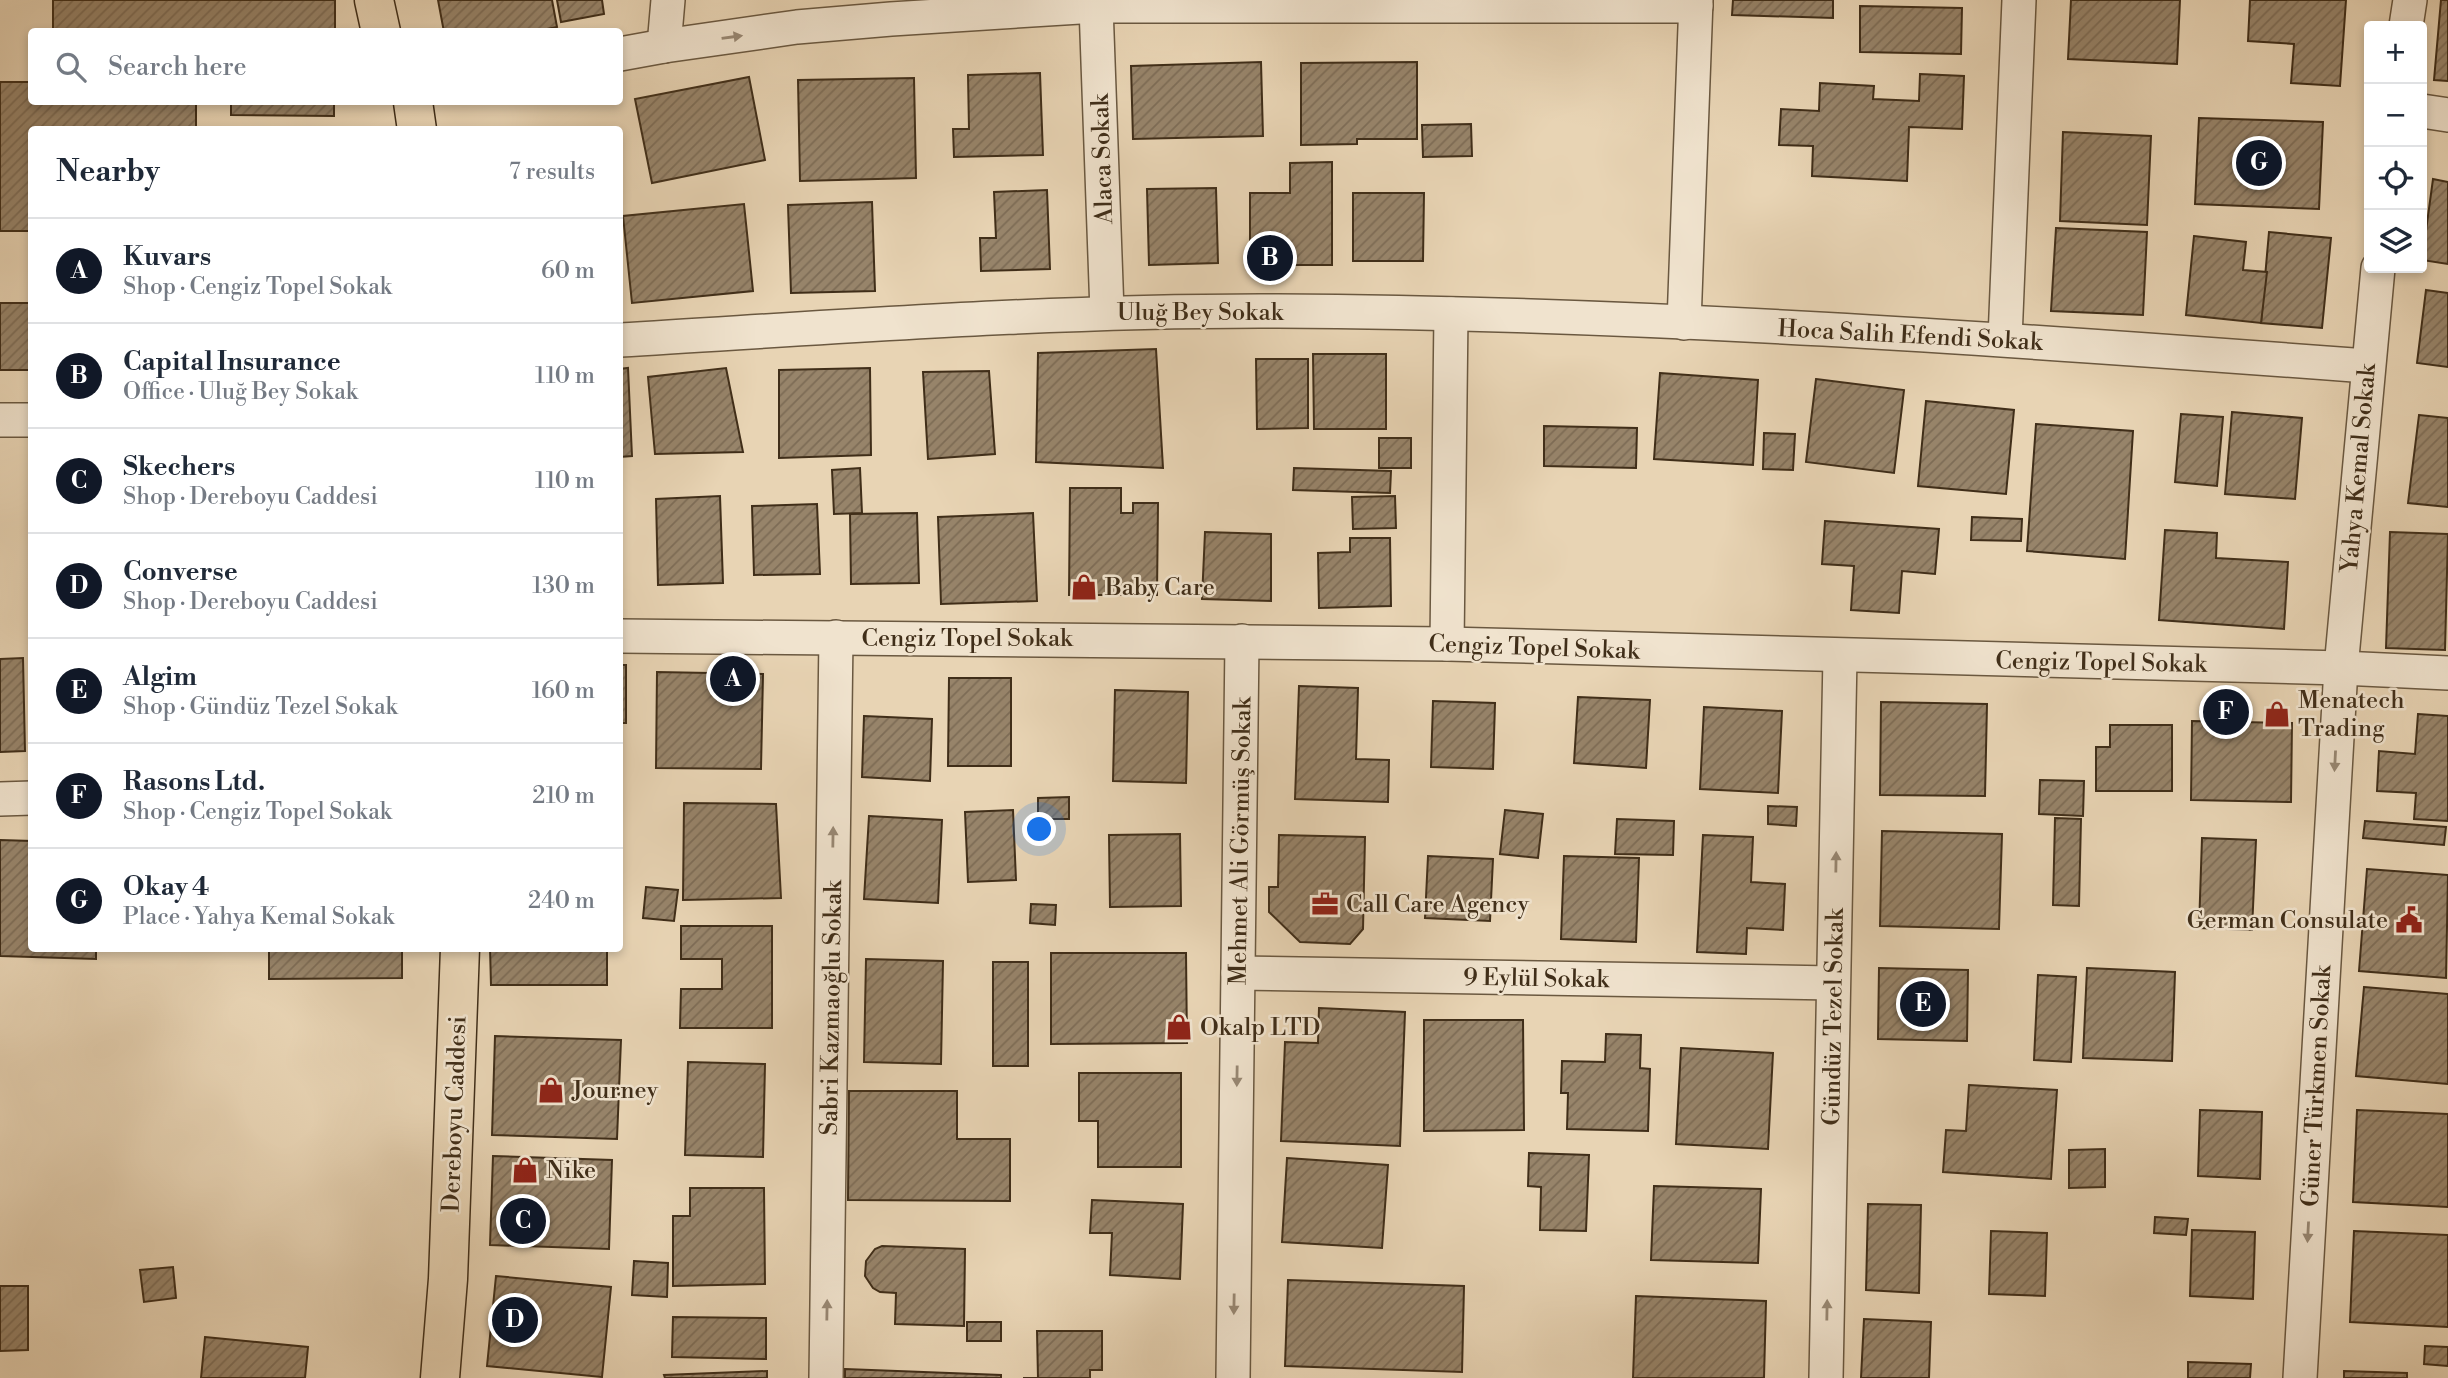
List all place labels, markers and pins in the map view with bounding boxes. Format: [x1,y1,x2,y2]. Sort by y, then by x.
pin: G [2236,137,2282,189]
pin: B [1247,232,1293,284]
shop icon: Baby Care [1069,572,1099,602]
place label: Baby Care [1104,573,1215,603]
pin: A [710,653,756,705]
pin: F [2203,686,2249,738]
place label: Menatech Trading [2298,686,2404,744]
shop icon: Menatech Trading [2262,699,2292,729]
office icon: Call Care Agency [1310,889,1340,919]
place label: Call Care Agency [1346,890,1529,920]
public building icon: German Consulate [2394,905,2424,935]
place label: German Consulate [2187,906,2388,936]
pin: E [1900,978,1946,1030]
shop icon: Okalp LTD [1164,1012,1194,1042]
place label: Okalp LTD [1200,1013,1320,1043]
shop icon: Journey [536,1075,566,1105]
place label: Journey [571,1076,659,1106]
shop icon: Nike [510,1155,540,1185]
place label: Nike [546,1156,596,1186]
pin: C [500,1195,546,1247]
pin: D [492,1294,538,1346]

